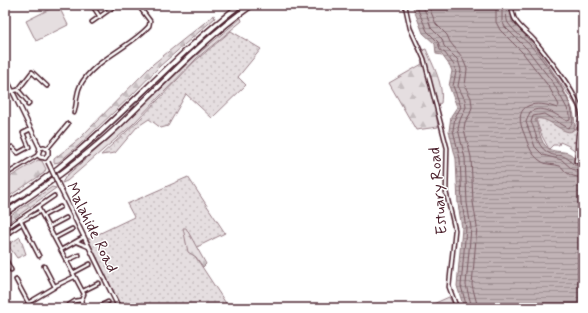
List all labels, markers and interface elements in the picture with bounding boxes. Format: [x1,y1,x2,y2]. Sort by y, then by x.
street label: Estuary Road [424,146,453,235]
street label: Malahide Road [61,179,123,276]

